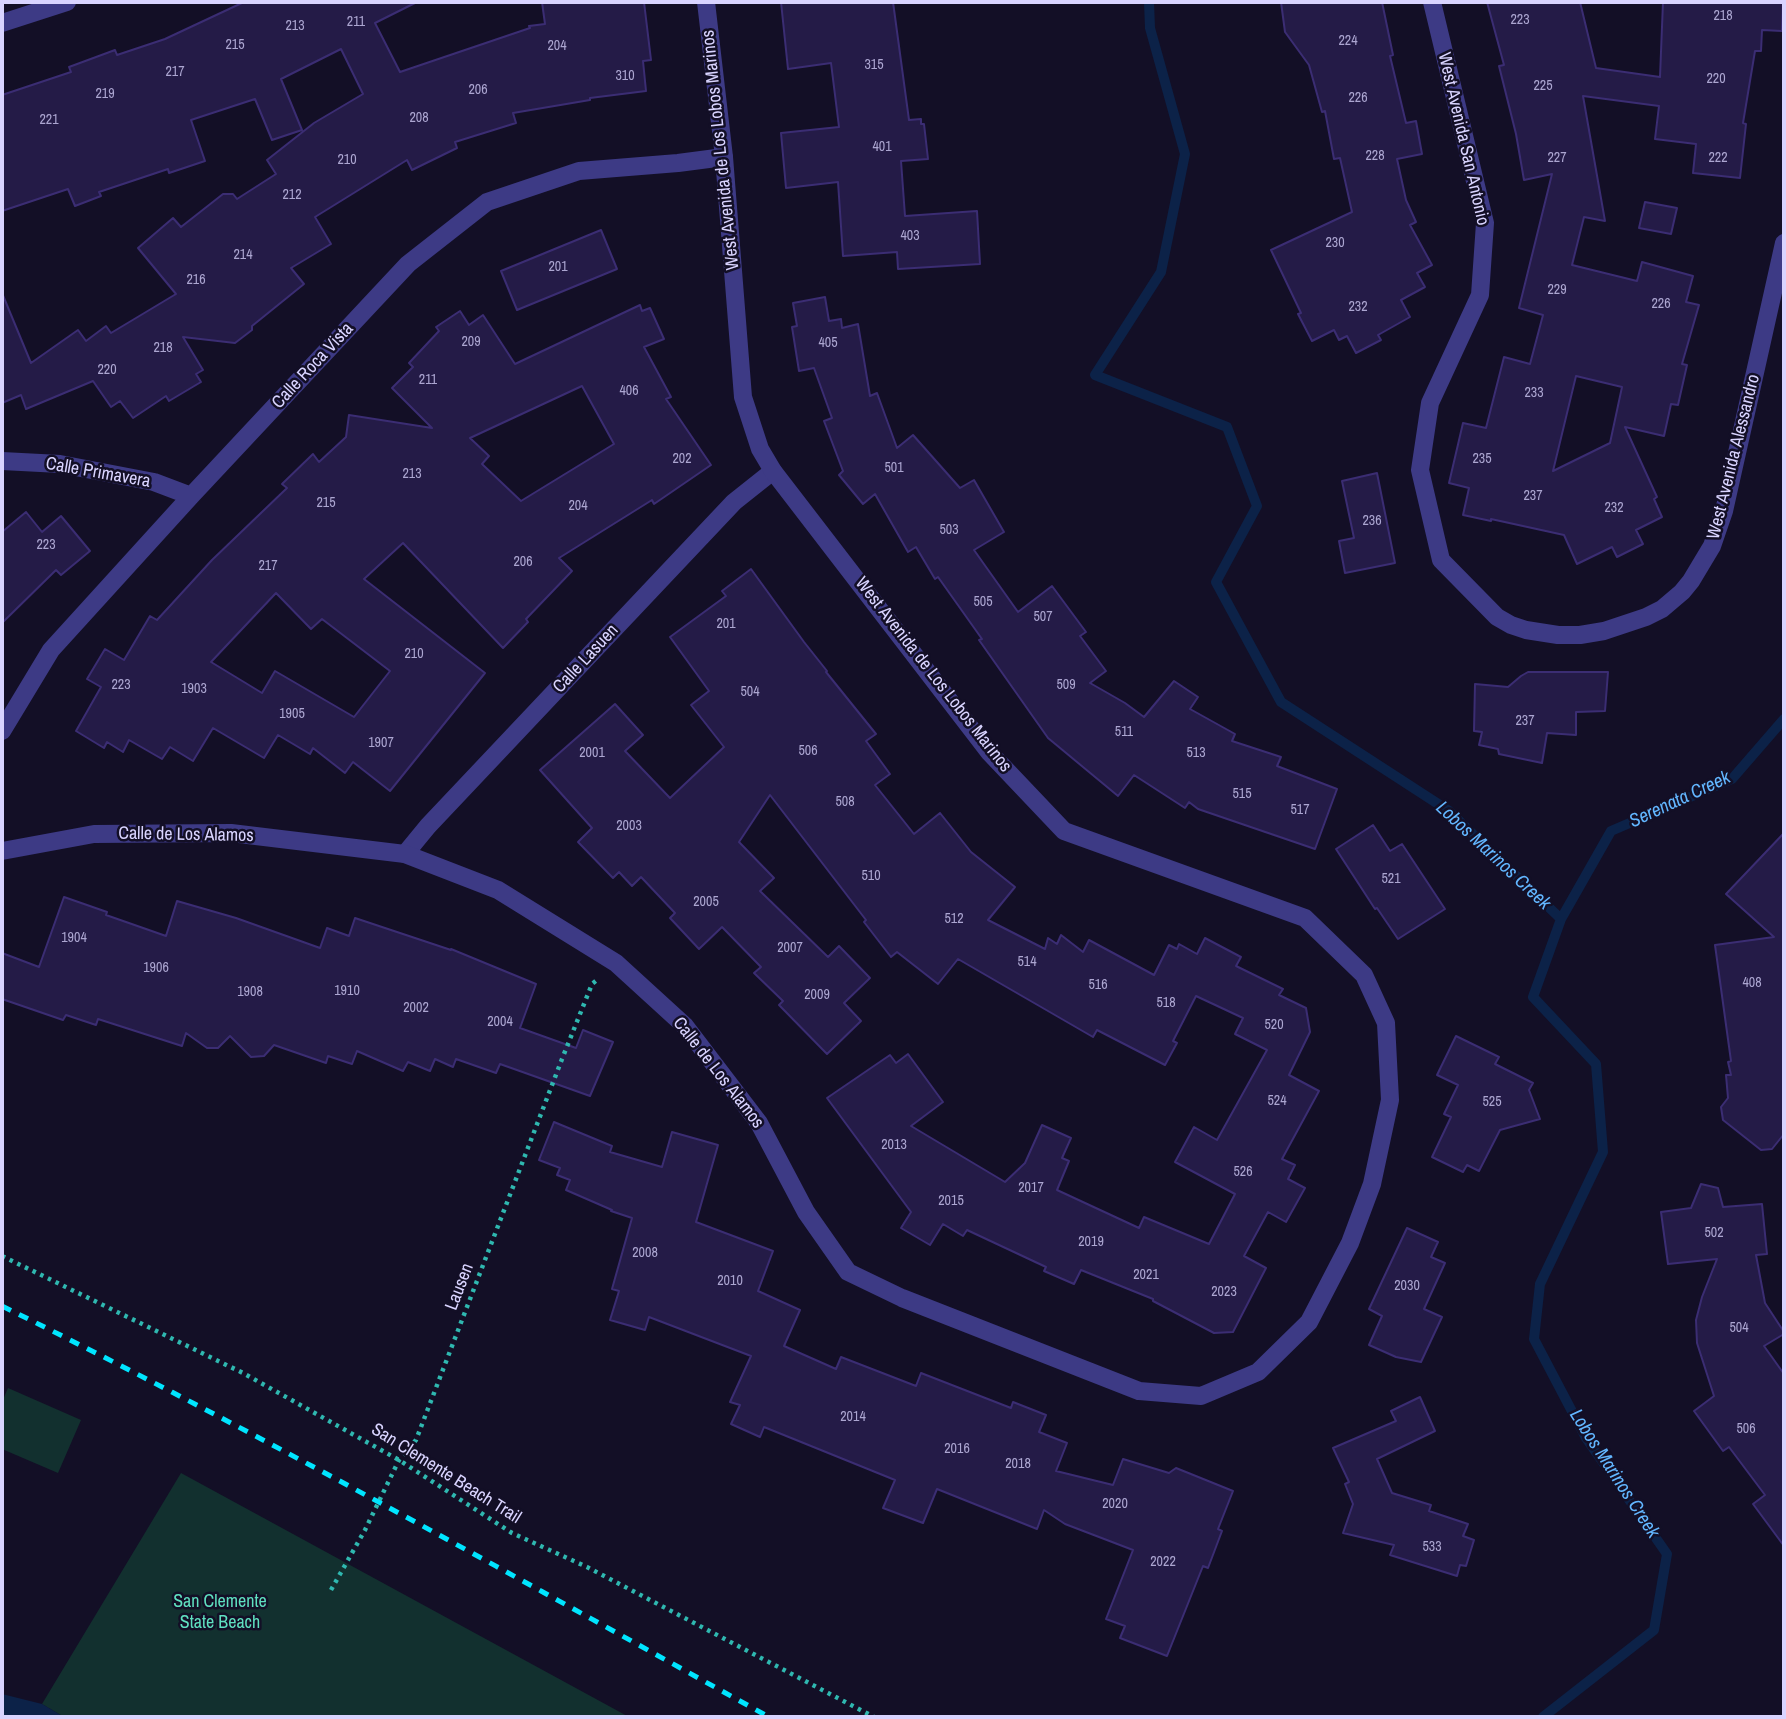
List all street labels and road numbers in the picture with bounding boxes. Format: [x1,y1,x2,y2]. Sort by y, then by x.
street label: West Avenida de Los Lobos Marinos [698,29,744,271]
street label: West Avenida San Antonio [1433,50,1493,228]
street label: Calle Roca Vista [268,319,358,413]
street label: West Avenida Alessandro [1703,372,1765,542]
street label: Calle Primavera [44,453,152,493]
street label: West Avenida de Los Lobos Marinos [850,573,1016,777]
street label: Calle Lasuen [549,620,623,698]
street label: Calle de Los Alamos [118,823,254,847]
street label: Calle de Los Alamos [668,1013,768,1133]
street label: Lausen [441,1261,479,1313]
street label: San Clemente Beach Trail [367,1419,525,1529]

